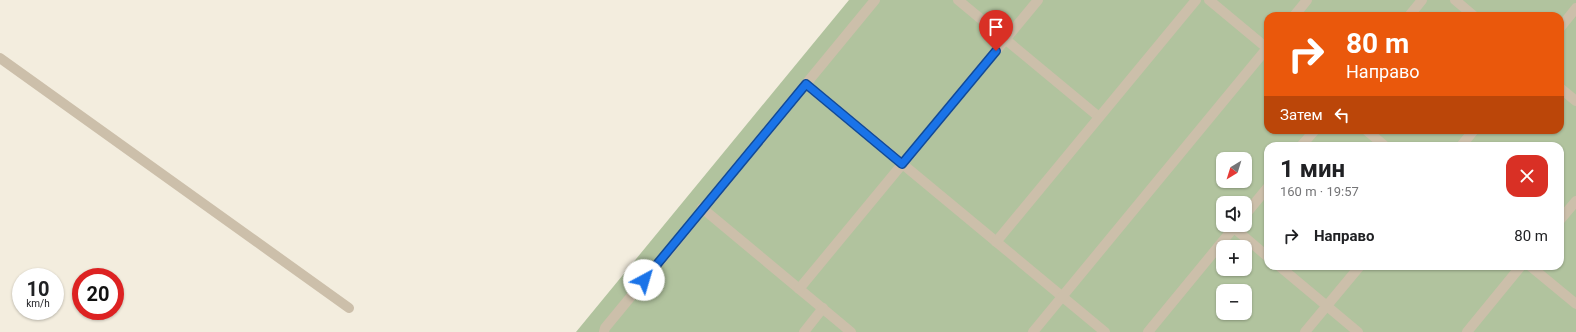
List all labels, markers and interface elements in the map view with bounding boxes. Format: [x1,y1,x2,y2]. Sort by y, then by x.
pin [979,10,1013,51]
icon: arrive [985,16,1007,38]
text: 80 m [1346,27,1409,60]
icon: right [1280,28,1332,80]
text: Направо [1346,61,1419,82]
icon: left [1331,104,1353,126]
text: Затем [1280,106,1323,124]
north arrow [1216,152,1252,188]
map controls [1216,152,1252,320]
text: 1 мин [1280,155,1345,183]
button: close [1506,155,1548,197]
text: 160 m · 19:57 [1280,184,1359,199]
button: sound [1216,196,1252,232]
icon: right [1280,225,1302,247]
text: Направо [1314,227,1375,245]
text: 80 m [1514,227,1548,245]
button: + [1216,240,1252,276]
position arrow [623,259,665,301]
speed limit sign: 20 [72,268,124,320]
text: 10 [27,277,49,301]
button: − [1216,284,1252,320]
text: km/h [26,298,50,309]

